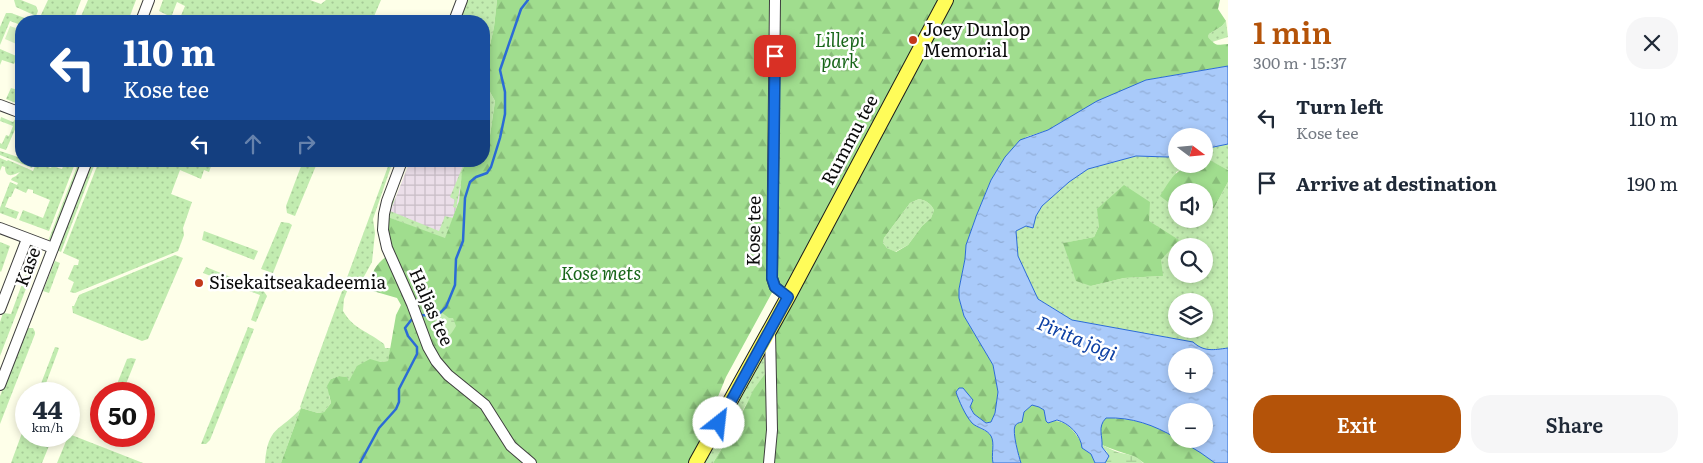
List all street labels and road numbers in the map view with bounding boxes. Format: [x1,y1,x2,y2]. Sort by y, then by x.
street label: Rummu tee [814,89,884,189]
street label: Kose tee [738,196,767,266]
street label: Kase [7,243,46,290]
street label: Haljas tee [403,263,462,350]

